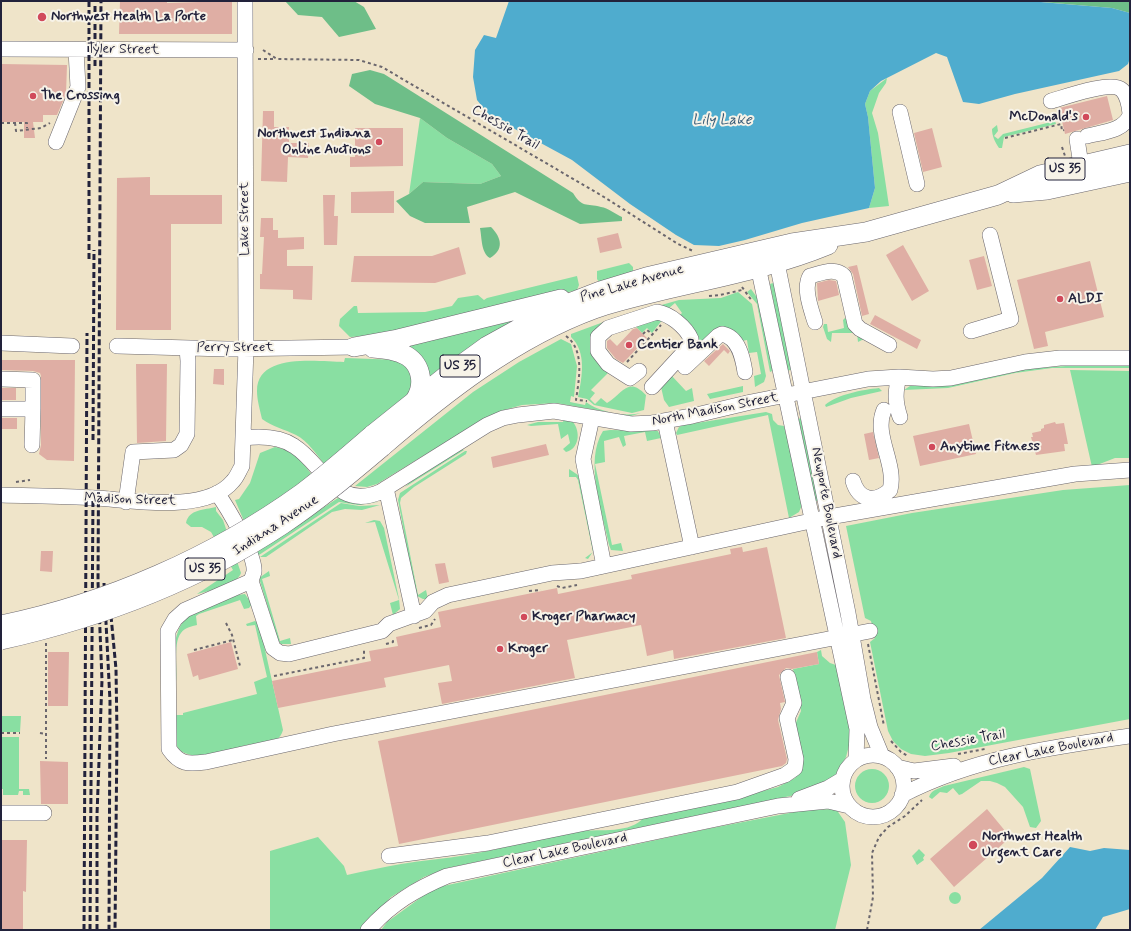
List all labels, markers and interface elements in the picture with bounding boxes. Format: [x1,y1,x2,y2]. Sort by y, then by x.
place label: Northwest Health La Porte [51,9,206,25]
marker: Northwest Health La Porte [36,11,48,23]
street label: Tyler Street [87,41,159,59]
place label: The Crossing [41,88,120,104]
marker: The Crossing [28,91,38,101]
street label: Chessie Trail [468,102,542,154]
place label: McDonald's [1009,109,1078,125]
water label: Lily Lake [692,112,752,130]
marker: McDonald's [1081,112,1091,122]
place label: Northwest Indiana Online Auctions [257,126,371,158]
marker: Northwest Indiana Online Auctions [374,137,384,147]
road number: US 35 [1045,158,1085,180]
street label: Lake Street [237,182,253,256]
street label: Pine Lake Avenue [578,261,686,307]
place label: ALDI [1068,291,1103,307]
marker: ALDI [1055,294,1065,304]
place label: Centier Bank [637,337,718,353]
street label: Perry Street [197,340,273,356]
marker: Centier Bank [624,340,634,350]
road number: US 35 [440,355,480,377]
street label: North Madison Street [651,390,779,430]
place label: Anytime Fitness [940,439,1040,455]
marker: Anytime Fitness [927,442,937,452]
street label: Newporte Boulevard [807,446,845,560]
street label: Madison Street [84,490,176,510]
street label: Indiana Avenue [230,492,322,560]
road number: US 35 [185,558,225,580]
place label: Kroger Pharmacy [532,609,635,625]
marker: Kroger Pharmacy [519,612,529,622]
place label: Kroger [508,641,548,657]
marker: Kroger [495,644,505,654]
street label: Chessie Trail [930,726,1006,756]
street label: Clear Lake Boulevard [987,730,1115,770]
place label: Northwest Health Urgent Care [982,829,1082,862]
street label: Clear Lake Boulevard [501,830,629,872]
marker: Northwest Health Urgent Care [967,839,979,851]

